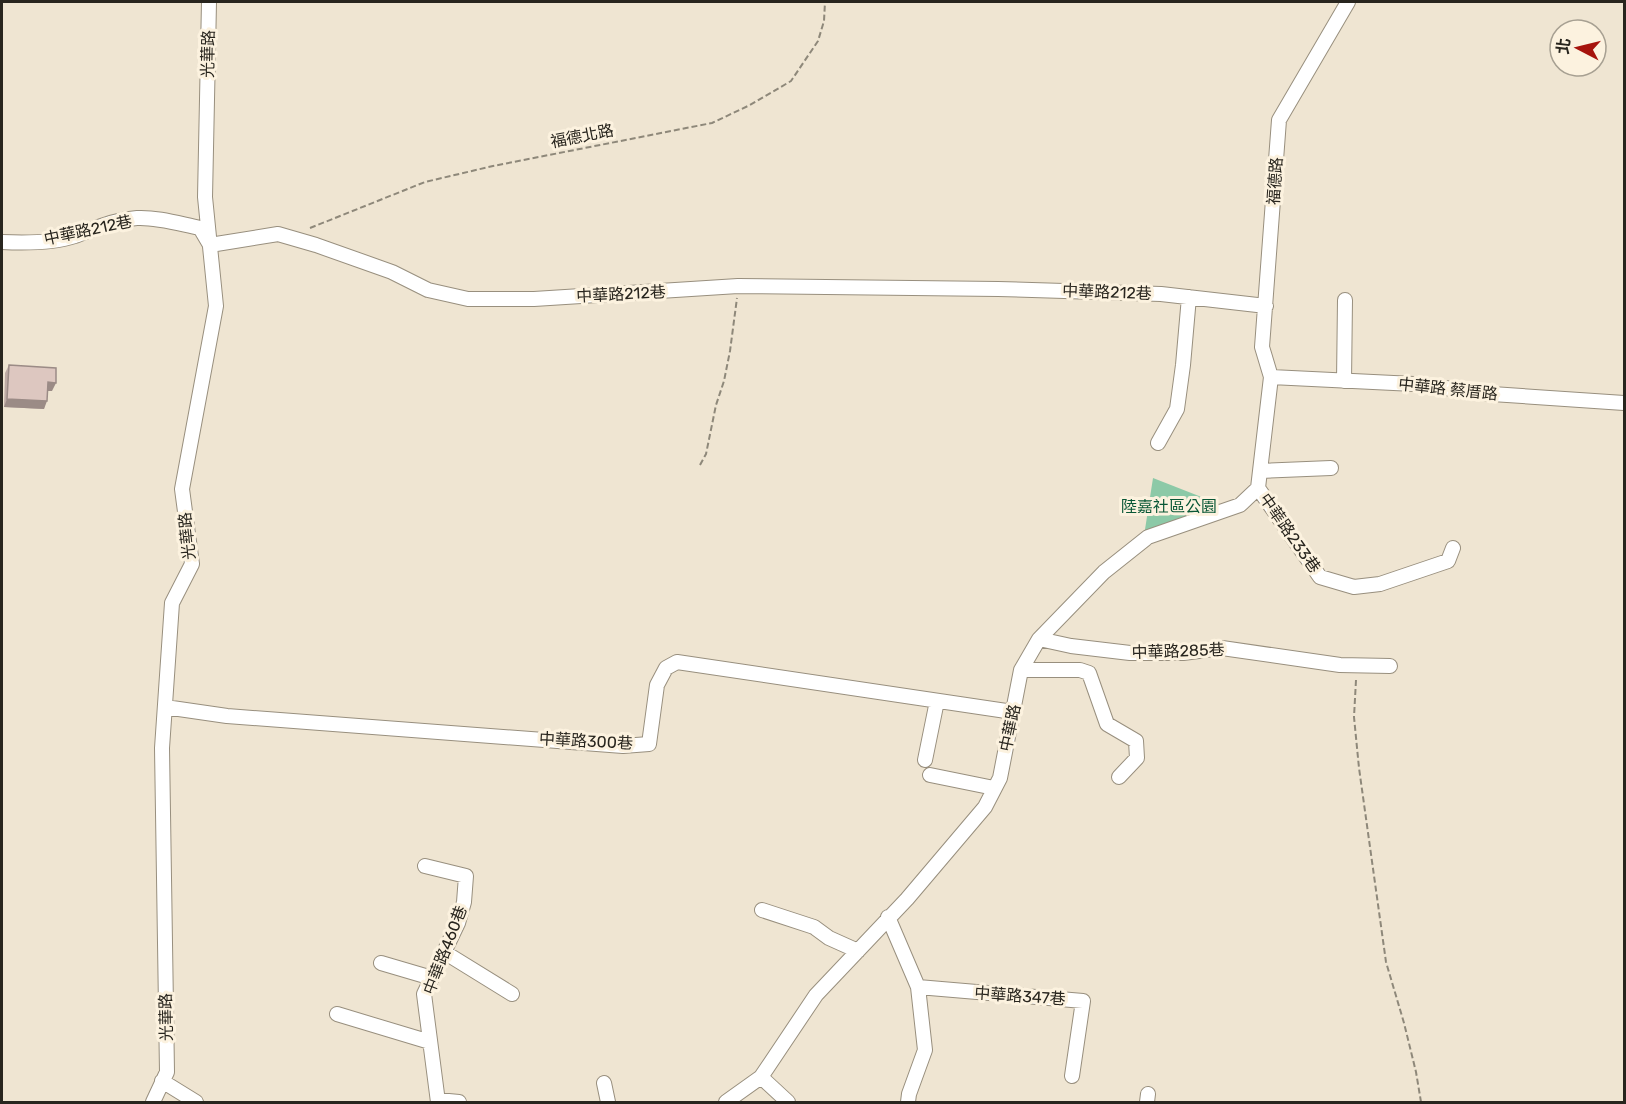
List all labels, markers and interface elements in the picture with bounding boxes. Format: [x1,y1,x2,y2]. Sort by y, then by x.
north arrow [1548,18,1608,78]
street label: 光華路 [198,30,218,78]
text: 北 [1553,37,1574,55]
street label: 福德北路 [549,121,615,151]
street label: 福德路 [1264,156,1286,206]
street label: 中華路212巷 [42,211,134,249]
street label: 中華路212巷 [1062,281,1152,303]
street label: 中華路212巷 [576,282,666,306]
street label: 中華路 蔡厝路 [1397,374,1499,404]
street label: 中華路233巷 [1256,490,1324,576]
park label: 陸嘉社區公園 [1121,497,1217,516]
street label: 光華路 [175,511,199,561]
street label: 中華路285巷 [1131,640,1225,662]
street label: 中華路 [996,703,1024,753]
street label: 中華路300巷 [539,729,633,753]
street label: 中華路460巷 [419,903,471,997]
street label: 中華路347巷 [974,983,1066,1009]
street label: 光華路 [156,993,176,1041]

